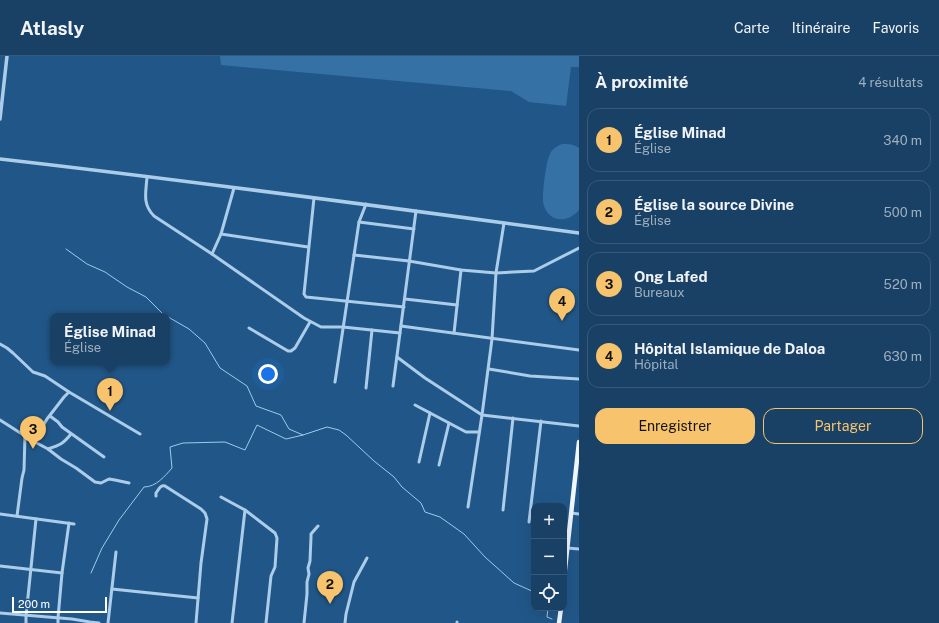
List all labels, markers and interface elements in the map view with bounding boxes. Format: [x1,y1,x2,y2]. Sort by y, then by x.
text: Atlasly [20,17,84,39]
text: Carte [734,20,770,36]
text: Itinéraire [792,20,850,36]
text: Favoris [872,20,919,36]
text: À proximité [595,72,689,92]
text: 4 résultats [858,75,923,90]
text: Église Minad [634,124,726,141]
text: 1 [606,133,612,148]
text: 340 m [883,133,922,148]
text: Église [634,141,671,156]
text: Église la source Divine [634,196,794,213]
text: 2 [605,205,613,220]
text: 500 m [883,205,922,220]
text: Église [634,213,671,228]
text: Ong Lafed [634,268,708,285]
text: 3 [605,277,613,292]
text: 520 m [884,277,922,292]
text: Bureaux [634,285,685,300]
pin: 4 [549,288,575,321]
popup [50,313,170,365]
text: Église Minad [64,323,156,340]
text: Église [64,340,101,355]
text: Hôpital Islamique de Daloa [634,340,825,357]
text: 4 [605,349,613,364]
text: 630 m [884,349,922,364]
text: Hôpital [634,357,678,372]
your location [258,364,278,384]
pin: 1 [97,378,123,411]
button: Enregistrer [595,408,755,444]
button: Partager [763,408,923,444]
pin: 3 [20,416,46,449]
map controls [531,503,567,611]
button: + [531,503,567,539]
button: − [531,539,567,575]
pin: 2 [317,571,343,604]
button: locate [531,575,567,611]
scale bar [12,595,107,614]
text: 200 m [18,598,50,610]

